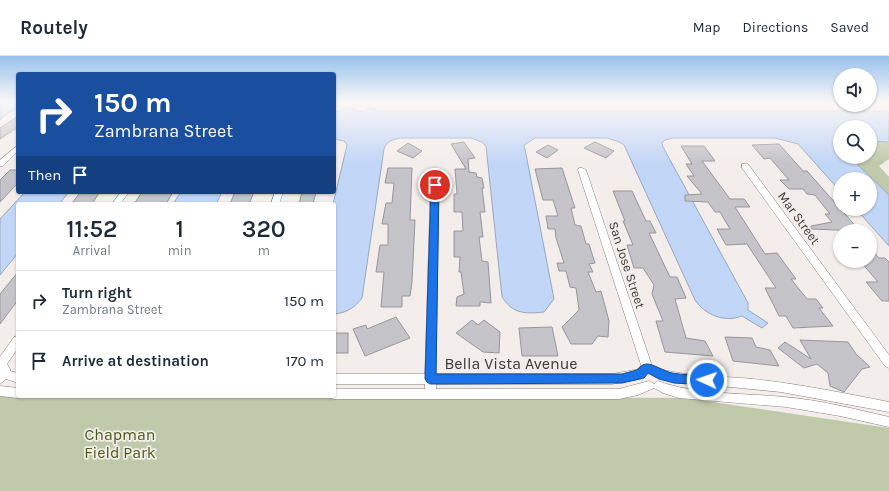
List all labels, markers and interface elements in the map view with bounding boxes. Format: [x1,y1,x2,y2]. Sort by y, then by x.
text: Routely [20,17,88,39]
text: Map [693,19,721,36]
text: Directions [743,19,808,36]
text: Saved [830,19,869,36]
map controls [833,68,877,268]
button: sound [833,68,877,112]
text: 150 m [94,86,172,119]
icon: right [28,88,80,140]
text: Zambrana Street [94,120,233,142]
button: search [833,120,877,164]
icon: arrive [69,164,91,186]
text: Then [28,166,61,184]
pin [418,168,452,202]
button: + [833,172,877,216]
icon: arrive [424,174,446,196]
street label: Mar Street [775,189,823,247]
text: 11:52 [66,215,117,243]
text: 1 [175,215,184,243]
text: 320 [242,215,286,243]
street label: San Jose Street [606,220,648,310]
button: − [833,224,877,268]
text: Arrival [73,243,111,258]
text: min [168,243,192,258]
text: m [258,243,270,258]
text: Turn right [62,284,132,302]
icon: right [28,290,50,312]
text: 150 m [284,292,324,310]
text: Zambrana Street [62,302,162,317]
icon: arrive [28,350,50,372]
text: Arrive at destination [62,352,209,370]
text: 170 m [286,352,324,370]
street label: Bella Vista Avenue [444,354,578,373]
position arrow [686,359,728,401]
park label: Chapman Field Park [84,425,156,462]

